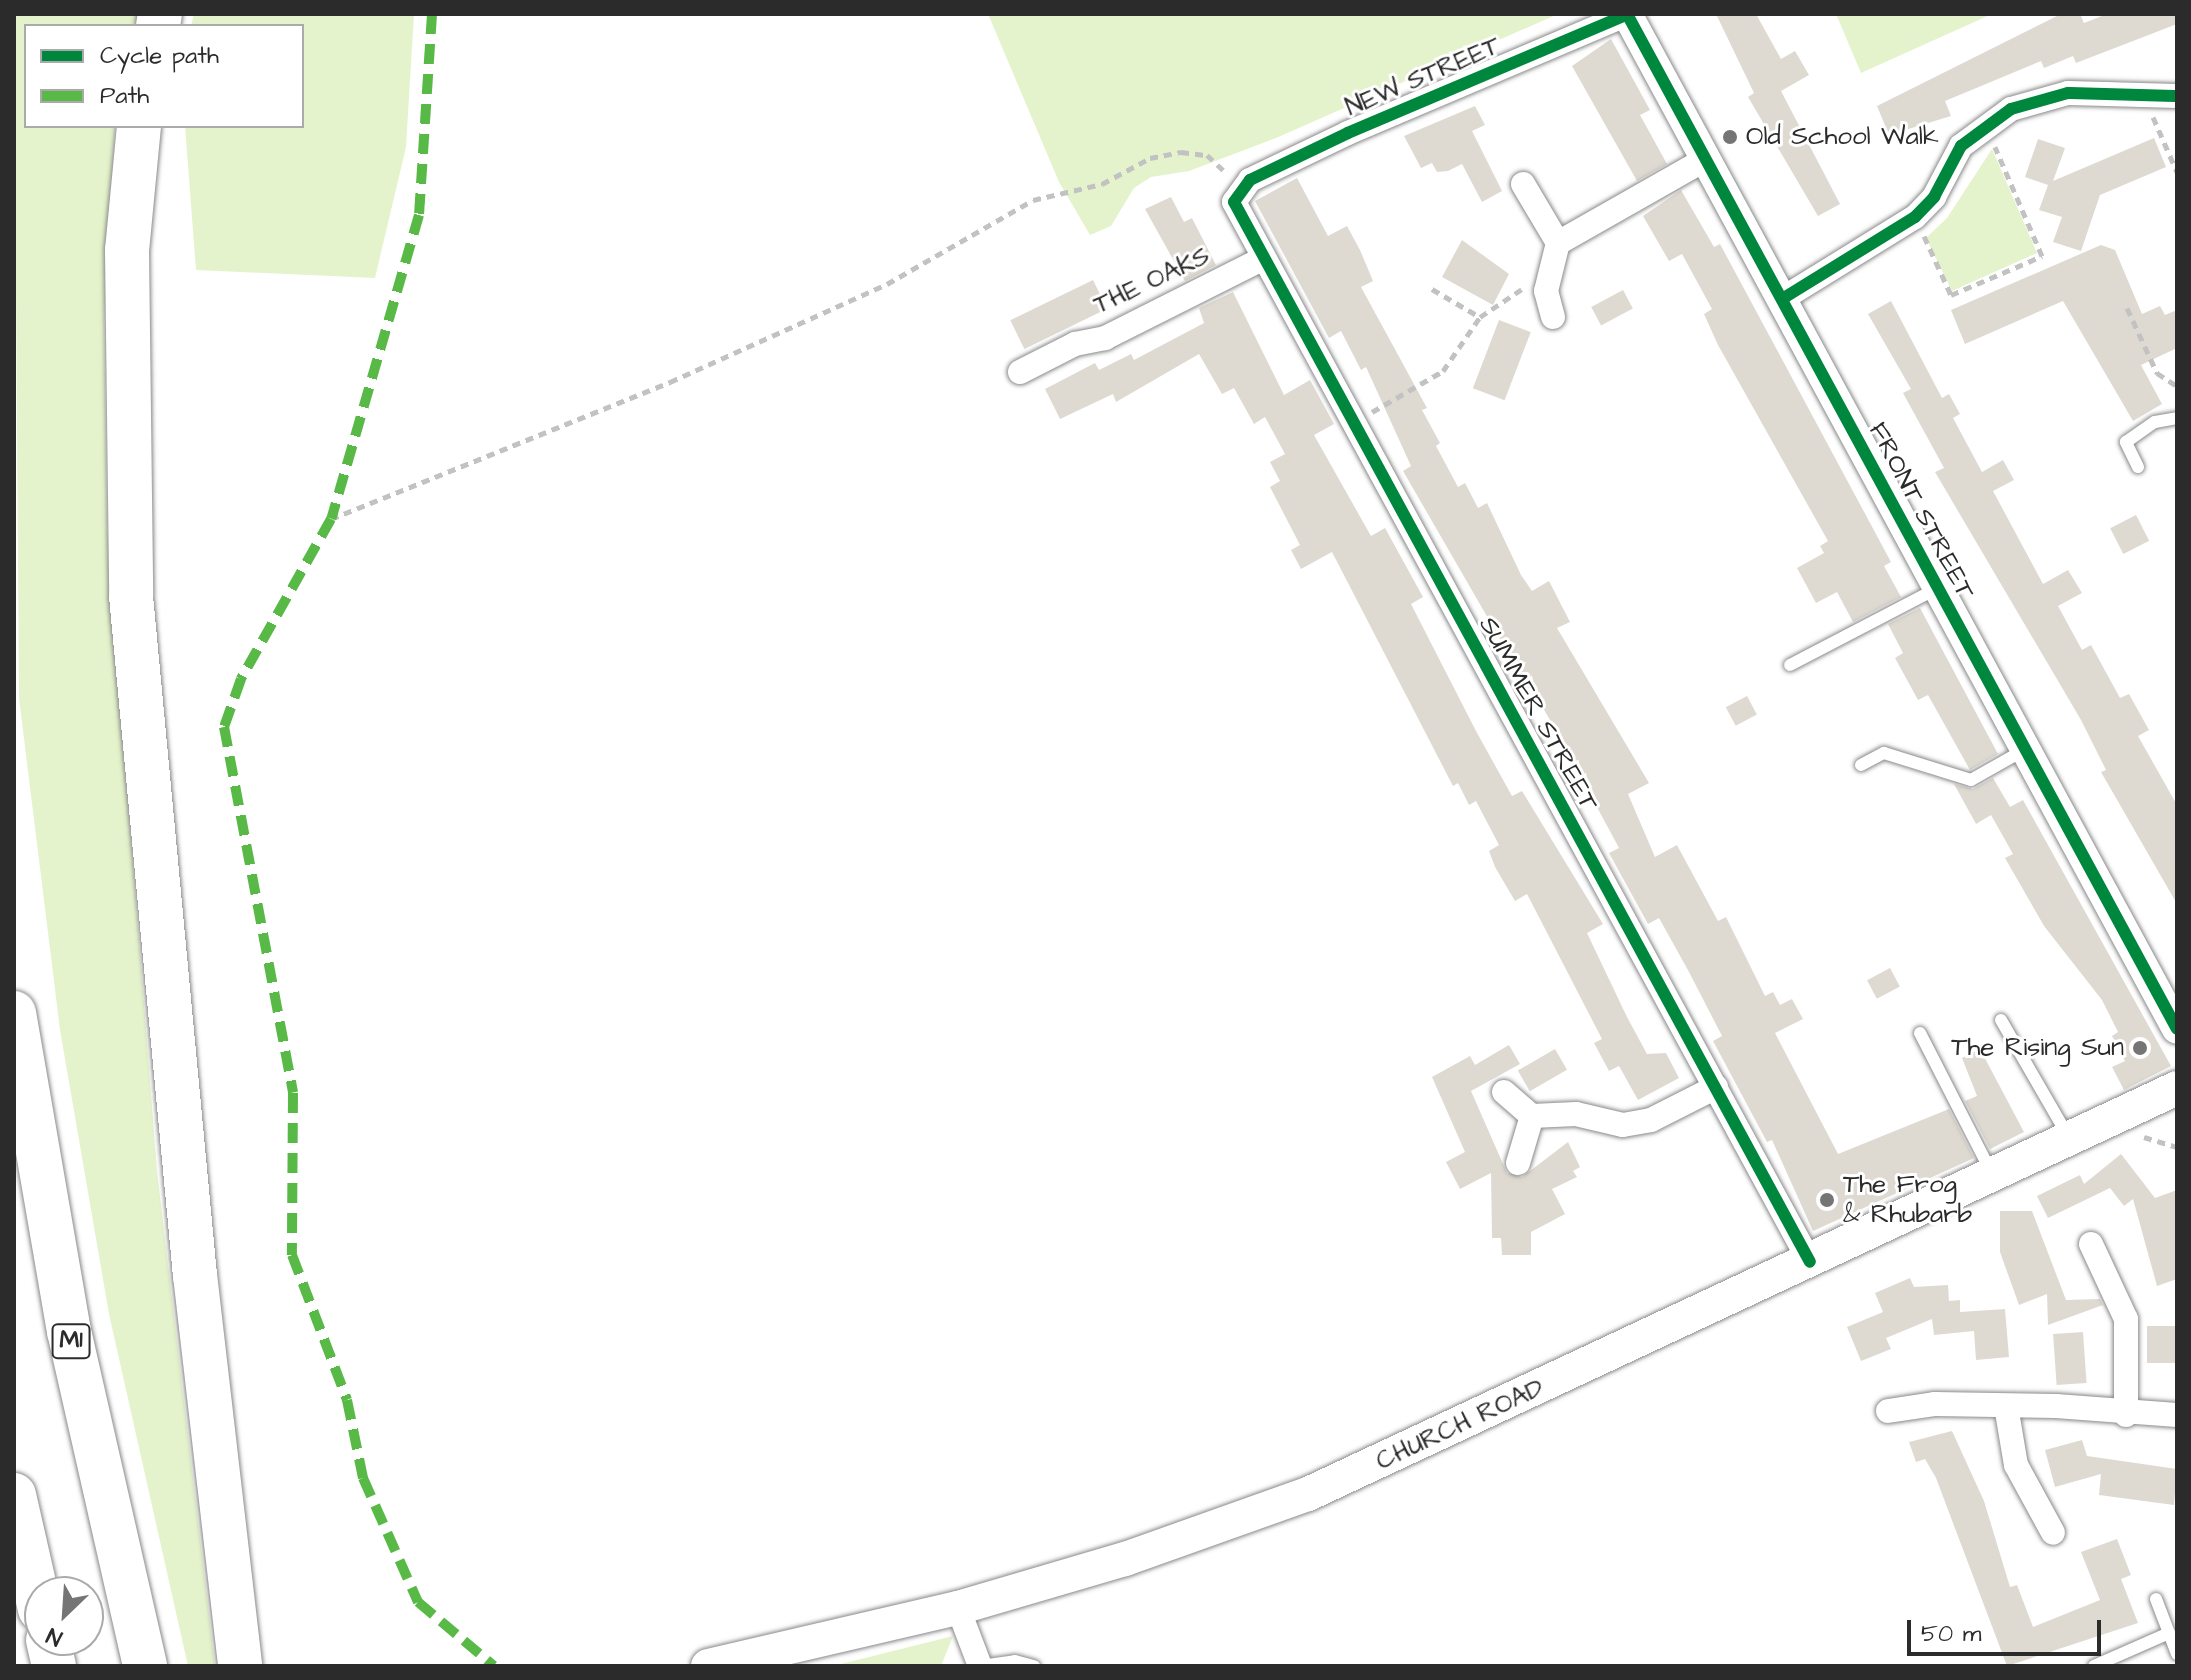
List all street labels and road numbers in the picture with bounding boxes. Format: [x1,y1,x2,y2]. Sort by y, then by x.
street label: NEW STREET [1341,30,1505,124]
street label: THE OAKS [1089,241,1215,321]
street label: FRONT STREET [1861,417,1981,605]
street label: SUMMER STREET [1472,612,1604,816]
road number: M1 [51,1321,91,1361]
street label: CHURCH ROAD [1371,1373,1549,1477]

